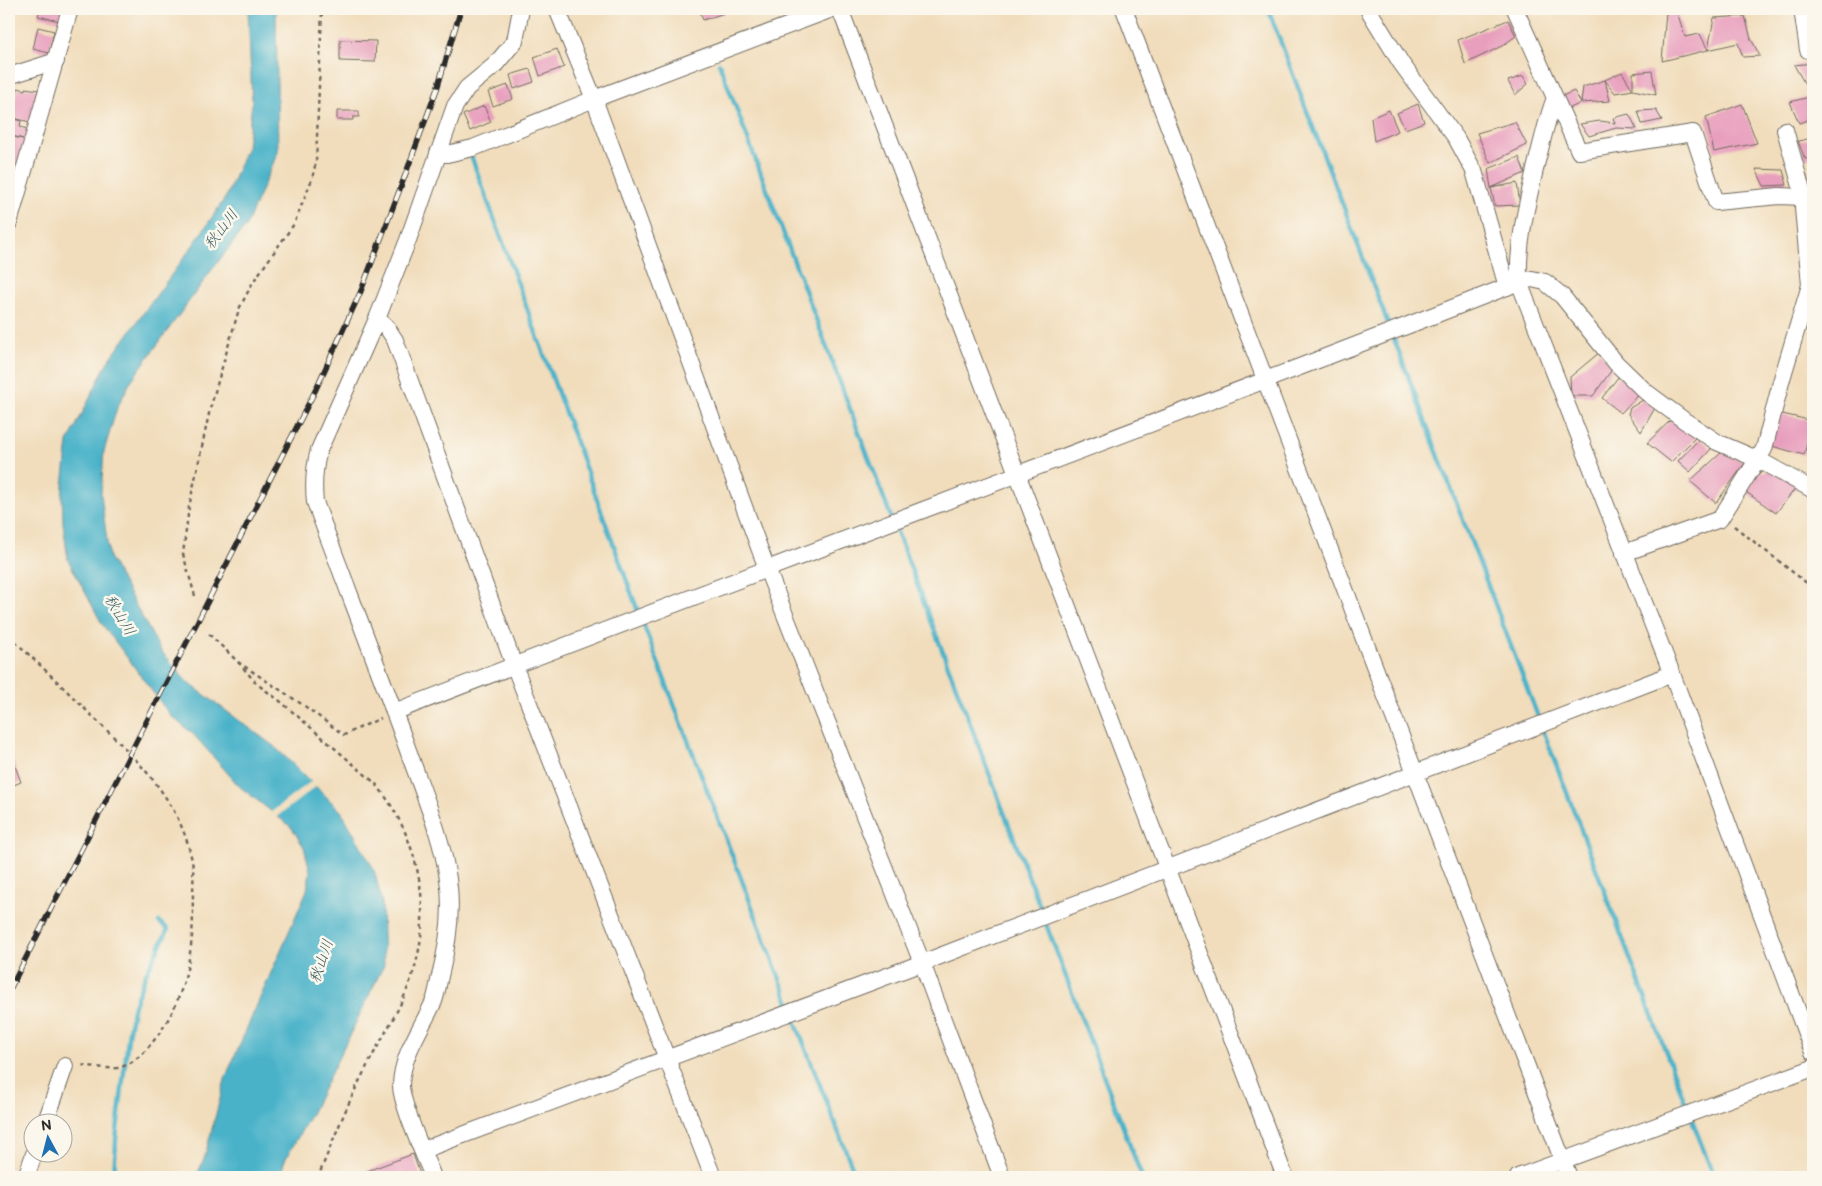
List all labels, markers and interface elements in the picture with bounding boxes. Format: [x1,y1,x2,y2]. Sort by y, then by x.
water label: 秋山川 [200,206,243,253]
water label: 秋山川 [100,591,139,639]
water label: 秋山川 [305,937,338,986]
north arrow [22,1114,72,1164]
text: N [40,1117,53,1135]

